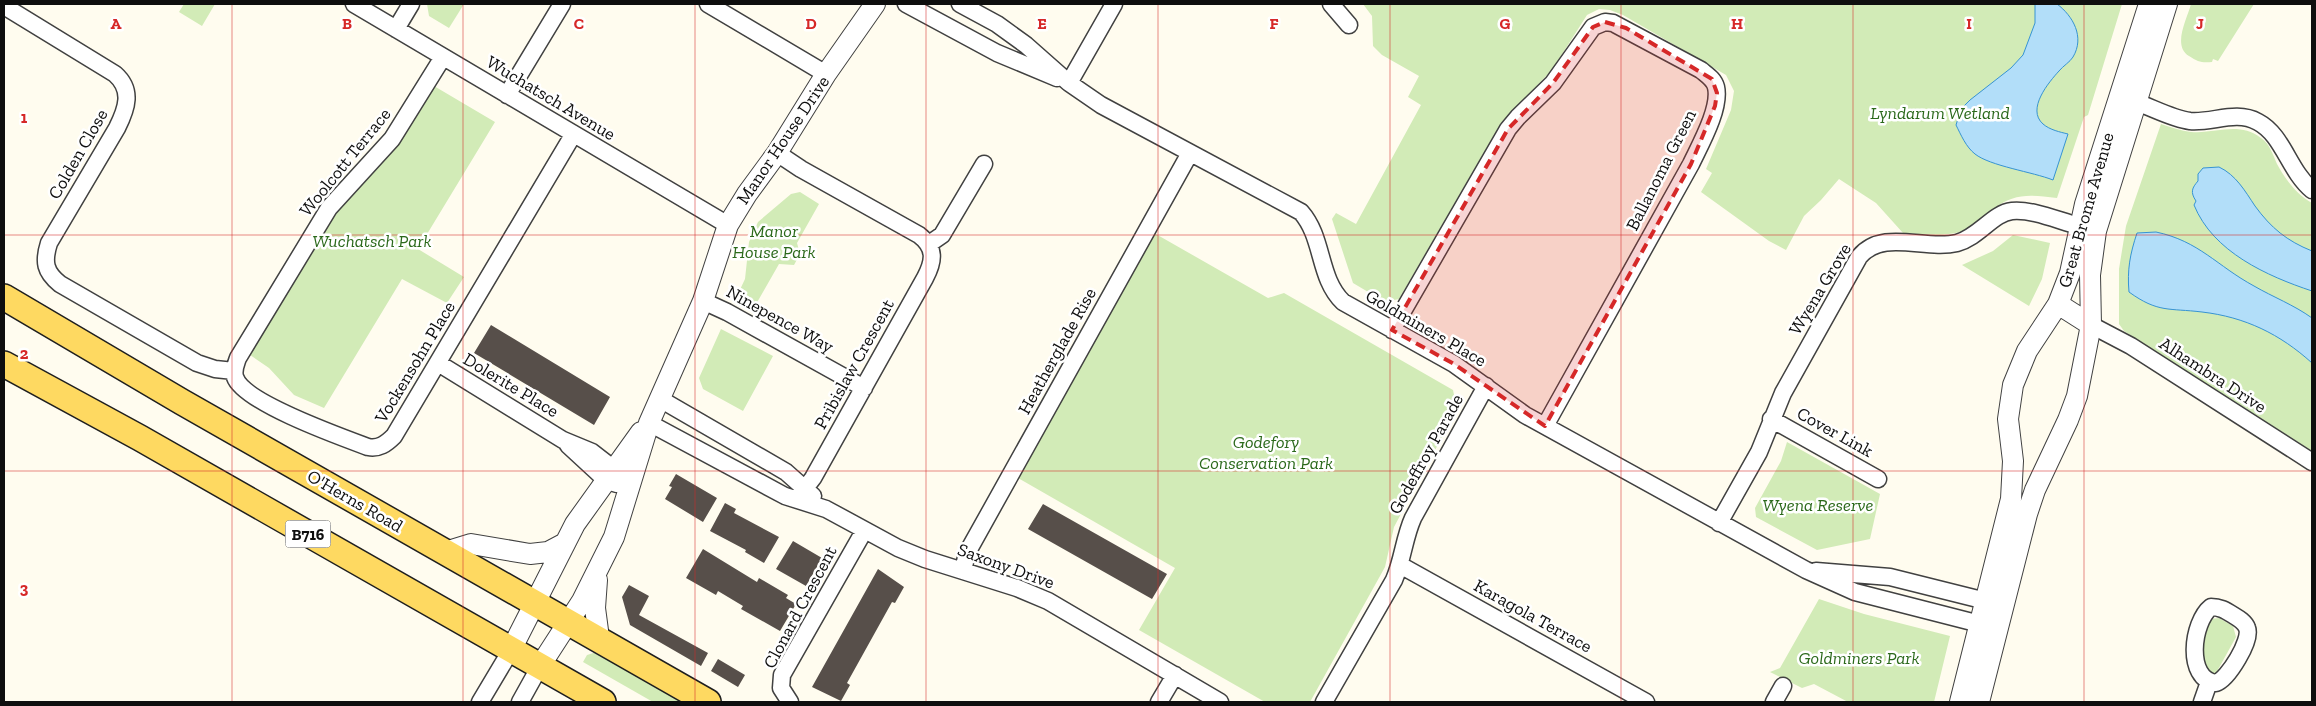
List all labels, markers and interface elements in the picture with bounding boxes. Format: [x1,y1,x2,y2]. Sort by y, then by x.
text: A [111,14,122,33]
text: B [342,14,352,33]
text: C [574,14,584,33]
text: D [805,14,817,33]
text: E [1037,14,1047,33]
text: F [1269,14,1279,33]
text: G [1500,14,1511,33]
text: H [1731,14,1743,33]
text: I [1966,14,1972,33]
text: J [2196,14,2204,33]
street label: Wuchatsch Avenue [482,51,620,145]
street label: Manor House Drive [732,71,834,209]
park label: Lyndarum Wetland [1870,102,2010,124]
street label: Woolcott Terrace [295,103,395,221]
street label: Colden Close [43,105,113,203]
street label: Ballanoma Green [1621,105,1701,234]
text: 1 [21,108,28,127]
street label: Great Brome Avenue [2053,130,2119,290]
park label: Manor House Park [732,220,816,263]
park label: Wuchatsch Park [313,230,431,252]
street label: Wyena Grove [1784,239,1856,339]
street label: Ninepence Way [723,280,838,358]
street label: Heatherglade Rise [1013,284,1101,418]
street label: Goldminers Place [1362,285,1490,371]
street label: Pribislaw Crescent [809,295,899,433]
street label: Vockensohn Place [370,297,460,428]
street label: Alhambra Drive [2155,332,2271,418]
text: 2 [20,344,29,363]
street label: Dolerite Place [459,348,563,422]
street label: Godeffroy Parade [1384,390,1468,518]
street label: Cover Link [1793,402,1878,462]
park label: Godefory Conservation Park [1199,431,1333,474]
street label: O'Herns Road [303,465,407,537]
park label: Wyena Reserve [1763,494,1874,516]
road number: B716 [286,520,330,548]
street label: Saxony Drive [955,538,1057,594]
street label: Clonard Crescent [758,542,842,672]
street label: Karagola Terrace [1470,574,1596,658]
text: 3 [20,579,29,598]
park label: Goldminers Park [1798,647,1920,669]

